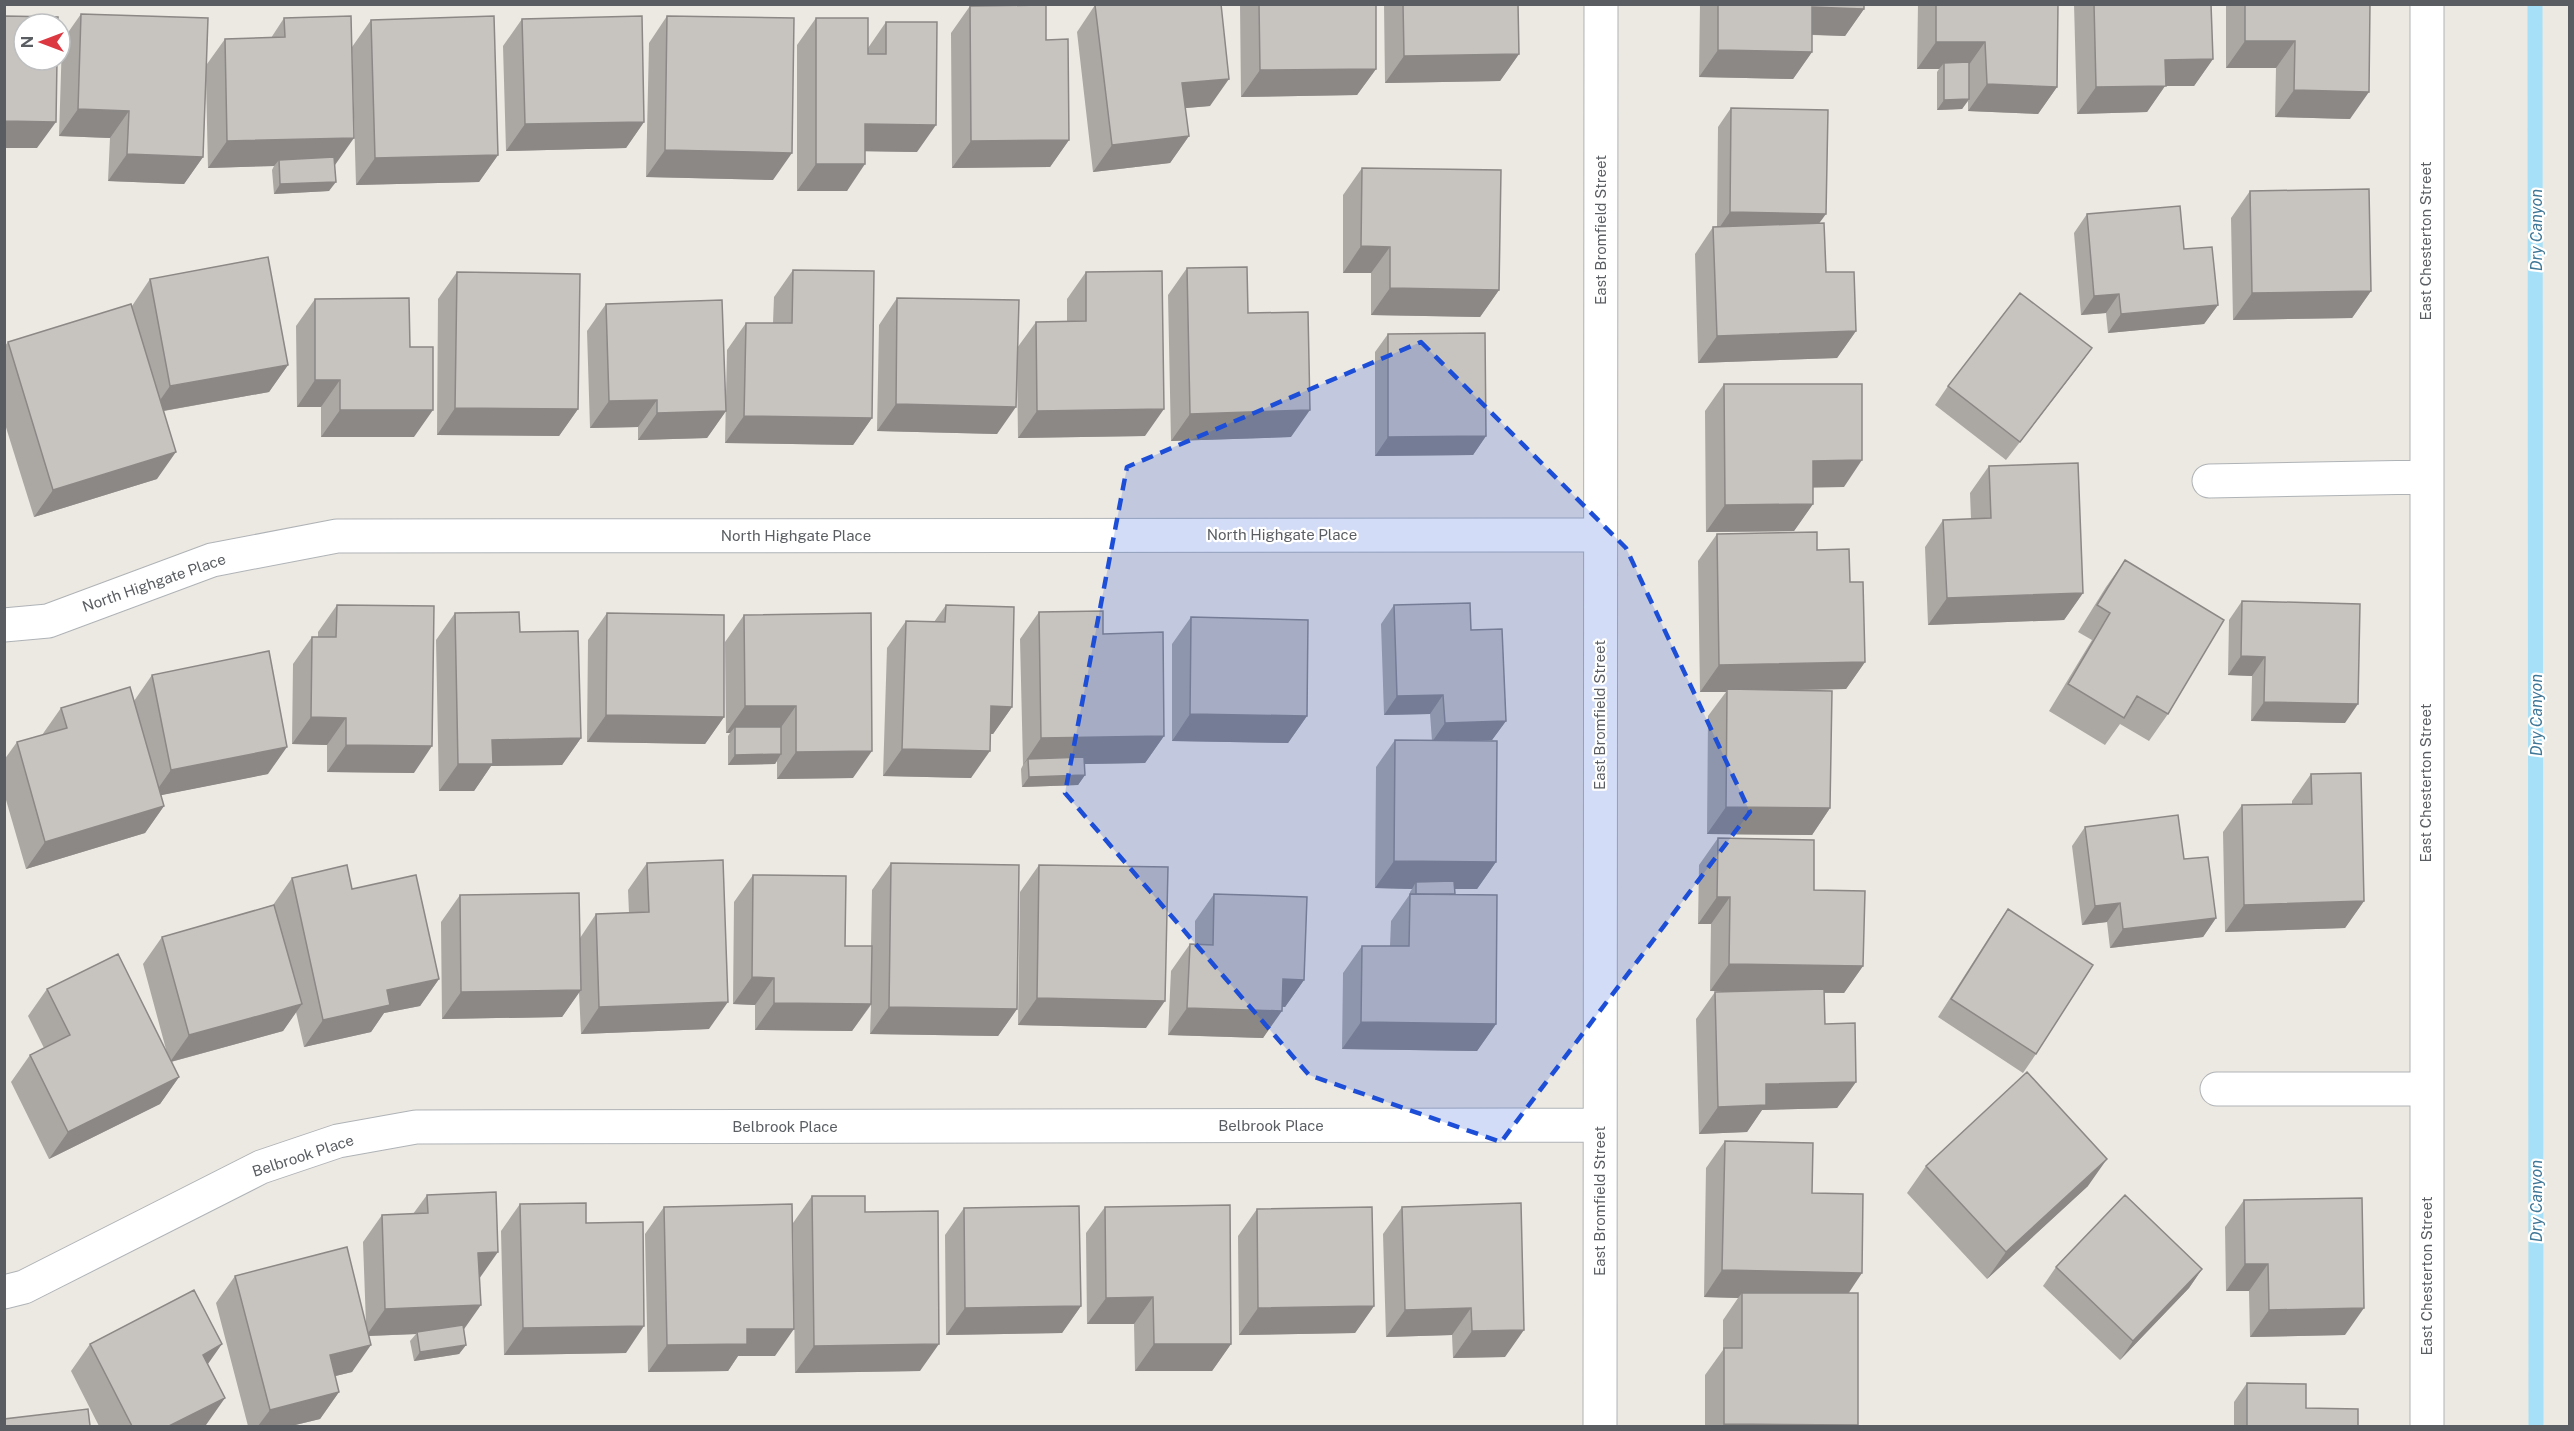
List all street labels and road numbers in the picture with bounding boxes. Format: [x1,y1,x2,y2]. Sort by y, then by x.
street label: East Bromfield Street [1592,155,1609,305]
street label: East Chesterton Street [2417,161,2434,321]
street label: North Highgate Place [1207,526,1357,543]
street label: North Highgate Place [721,527,871,544]
street label: North Highgate Place [80,550,228,615]
street label: East Bromfield Street [1591,640,1608,790]
street label: East Chesterton Street [2417,703,2434,863]
street label: Belbrook Place [1218,1117,1324,1134]
street label: Belbrook Place [732,1118,838,1135]
street label: East Bromfield Street [1591,1126,1608,1276]
street label: Belbrook Place [250,1131,356,1180]
street label: East Chesterton Street [2418,1196,2435,1356]

